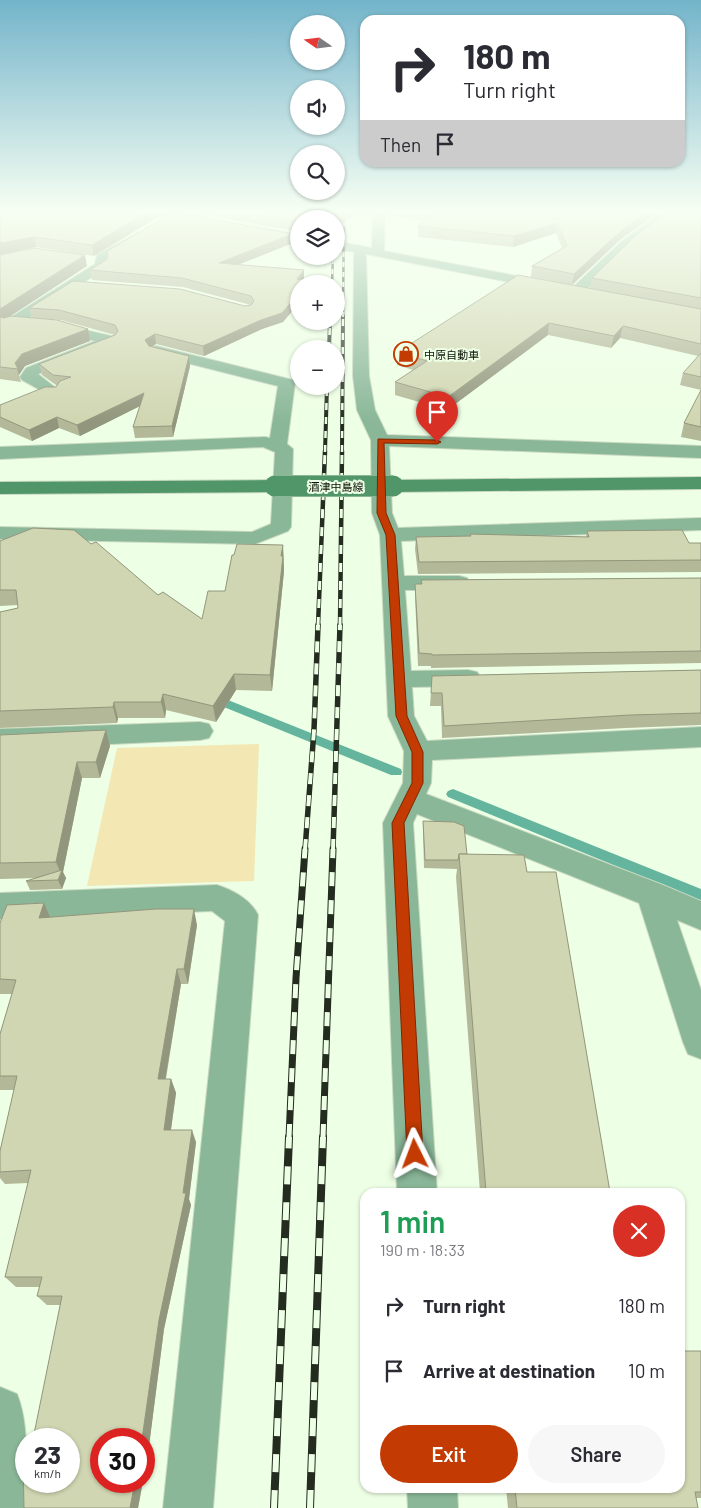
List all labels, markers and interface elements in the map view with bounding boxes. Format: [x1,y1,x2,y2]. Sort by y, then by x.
north arrow [290,15,345,70]
map controls [290,15,345,395]
text: 180 m [463,34,551,76]
icon: right [380,35,445,100]
text: Turn right [463,76,556,102]
button: sound [290,80,345,135]
icon: arrive [431,130,459,158]
text: Then [380,133,421,156]
button: search [290,145,345,200]
button: layers [290,210,345,265]
button: + [290,275,345,330]
button: − [290,340,345,395]
shop icon: 中原自動車 [393,341,419,367]
place label: 中原自動車 [424,348,479,361]
pin [416,391,458,442]
icon: arrive [423,398,451,426]
street label: 酒津中島線 [309,480,364,493]
position arrow [388,1127,440,1179]
text: 1 min [380,1203,445,1239]
button: close [613,1205,665,1257]
text: 190 m · 18:33 [380,1240,465,1259]
icon: right [380,1292,408,1320]
text: Turn right [423,1294,505,1317]
text: 180 m [618,1294,665,1317]
icon: arrive [380,1357,408,1385]
text: Arrive at destination [423,1359,595,1382]
text: 10 m [628,1359,665,1382]
button: Exit [380,1425,518,1483]
button: Share [528,1425,665,1483]
speed limit sign: 30 [90,1428,155,1493]
text: 23 [34,1439,61,1469]
text: km/h [34,1466,61,1480]

